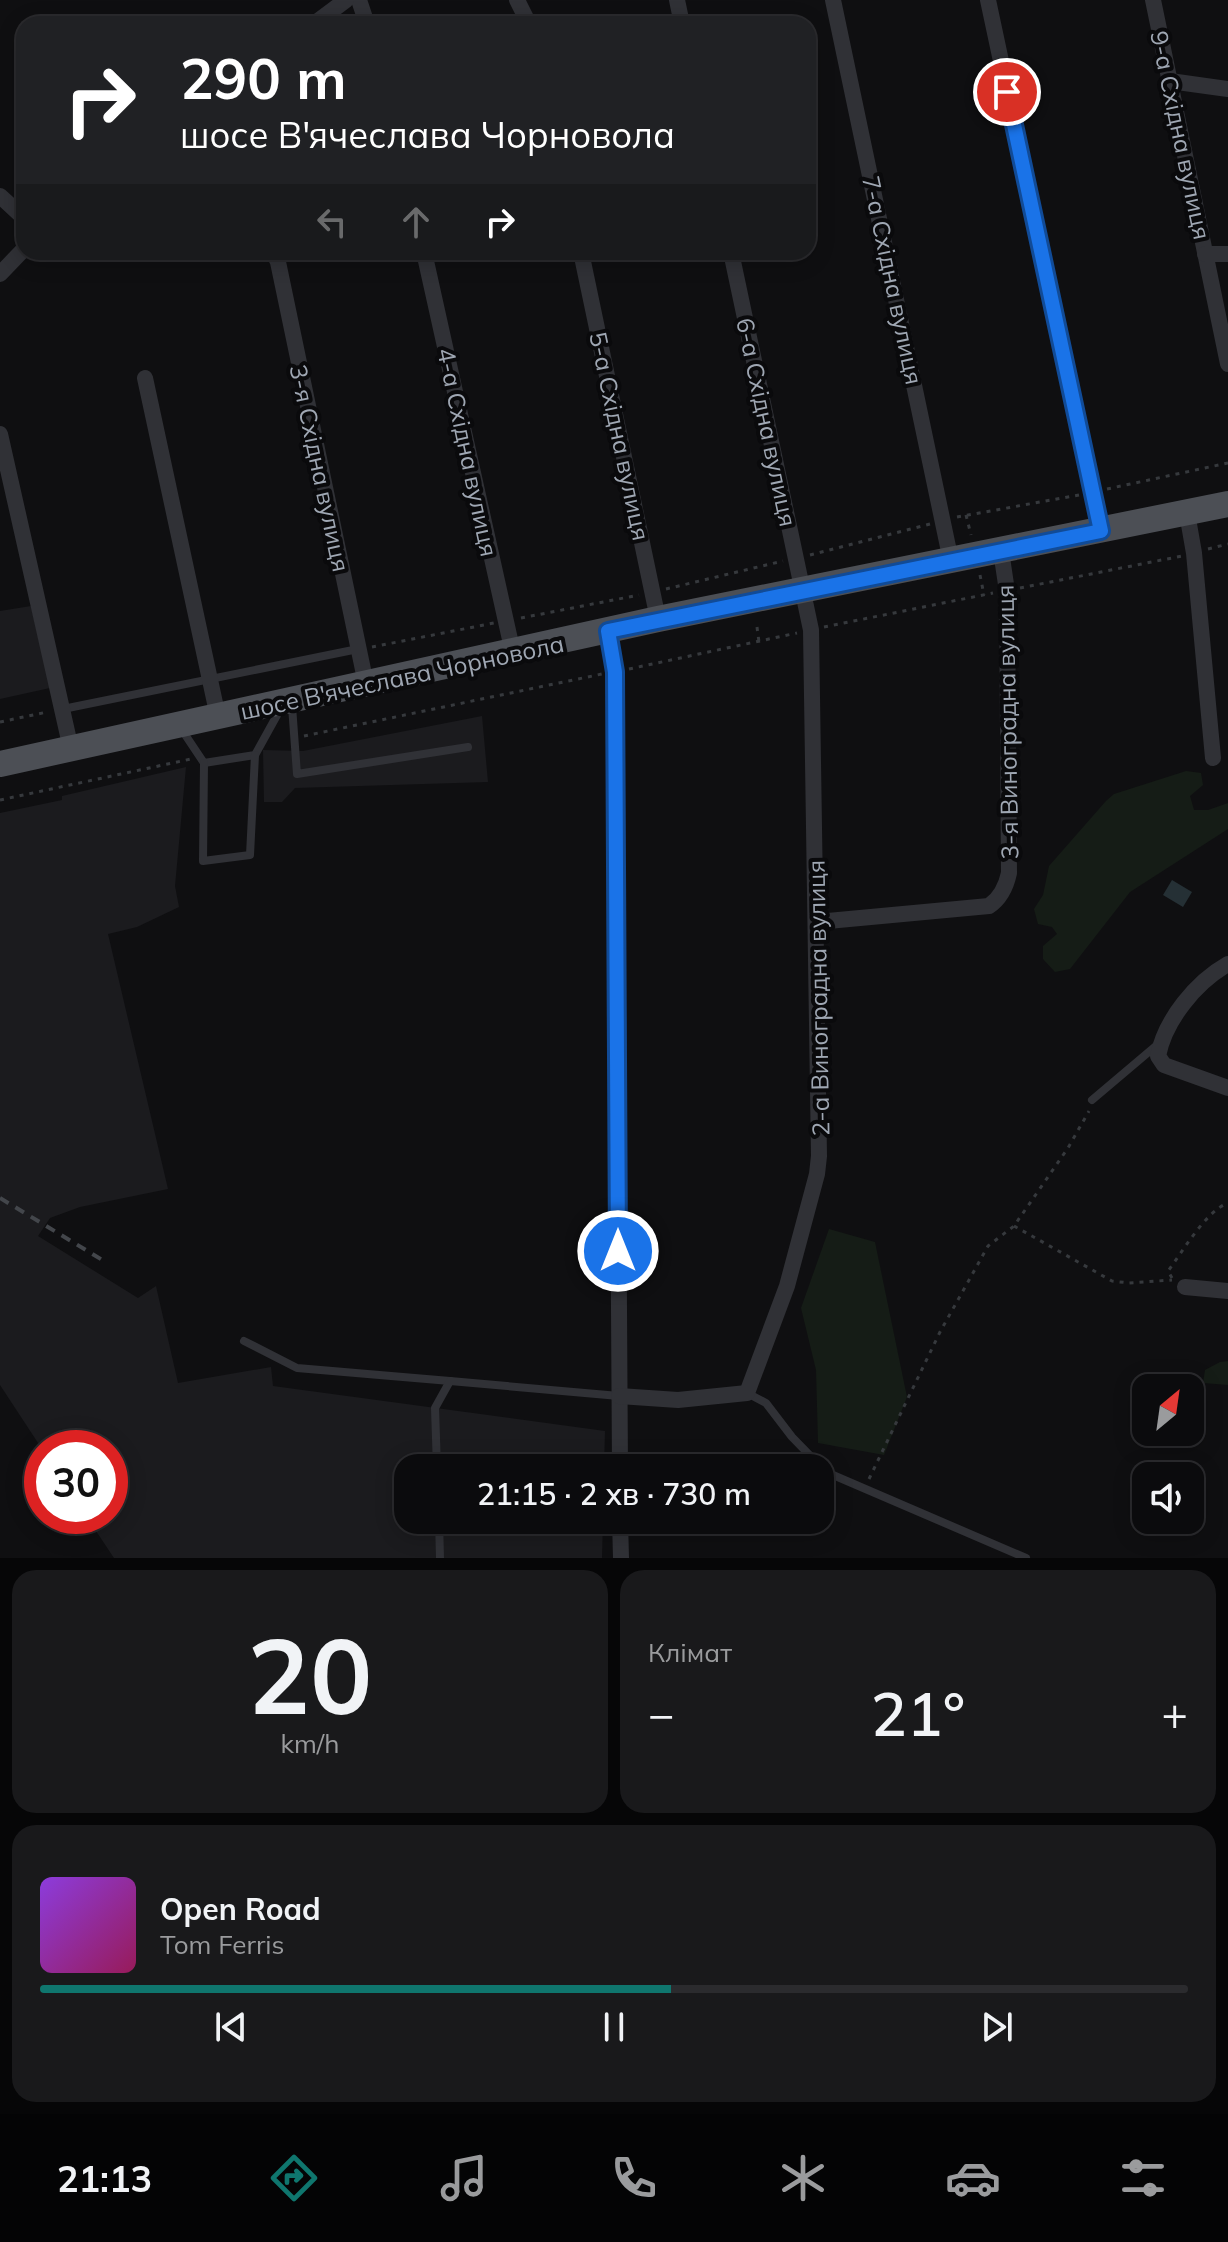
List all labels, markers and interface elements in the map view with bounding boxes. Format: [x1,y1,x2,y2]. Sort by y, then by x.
street label: 9-а Східна вулиця [1144,28,1218,242]
text: 290 m [180,43,347,113]
icon: right [48,48,152,152]
pin [973,58,1041,126]
icon: arrive [985,70,1029,114]
text: шосе В'ячеслава Чорновола [180,112,675,157]
street label: 7-а Східна вулиця [856,173,930,387]
icon: left [310,200,354,244]
icon: ahead [394,200,438,244]
icon: right [478,200,522,244]
street label: 6-а Східна вулиця [730,315,804,529]
street label: 5-а Східна вулиця [583,329,657,543]
street label: 4-а Східна вулиця [431,345,505,559]
street label: 3-я Східна вулиця [283,362,357,574]
street label: 3-я Виноградна вулиця [990,584,1024,860]
street label: шосе В'ячеслава Чорновола [238,628,566,726]
street label: 2-а Виноградна вулиця [801,860,835,1136]
position arrow [576,1209,660,1293]
north arrow [1132,1374,1204,1446]
map controls [1132,1374,1204,1534]
speed limit sign: 30 [24,1430,128,1534]
button: sound [1132,1462,1204,1534]
text: 21:15 · 2 хв · 730 m [477,1475,751,1513]
text: 20 [248,1609,372,1740]
text: Клімат [648,1636,732,1669]
text: 21° [871,1676,965,1751]
text: − [648,1686,674,1741]
text: + [1162,1686,1188,1741]
text: km/h [281,1727,339,1760]
text: Open Road [160,1890,321,1928]
text: Tom Ferris [160,1928,284,1961]
icon: previous [209,2005,253,2049]
icon: pause [592,2005,636,2049]
icon: next [975,2005,1019,2049]
icon: directions [266,2150,322,2206]
icon: music [436,2150,492,2206]
icon: phone [606,2150,662,2206]
icon: climate [775,2150,831,2206]
icon: car [945,2150,1001,2206]
icon: filters [1115,2150,1171,2206]
text: 21:13 [57,2156,152,2201]

